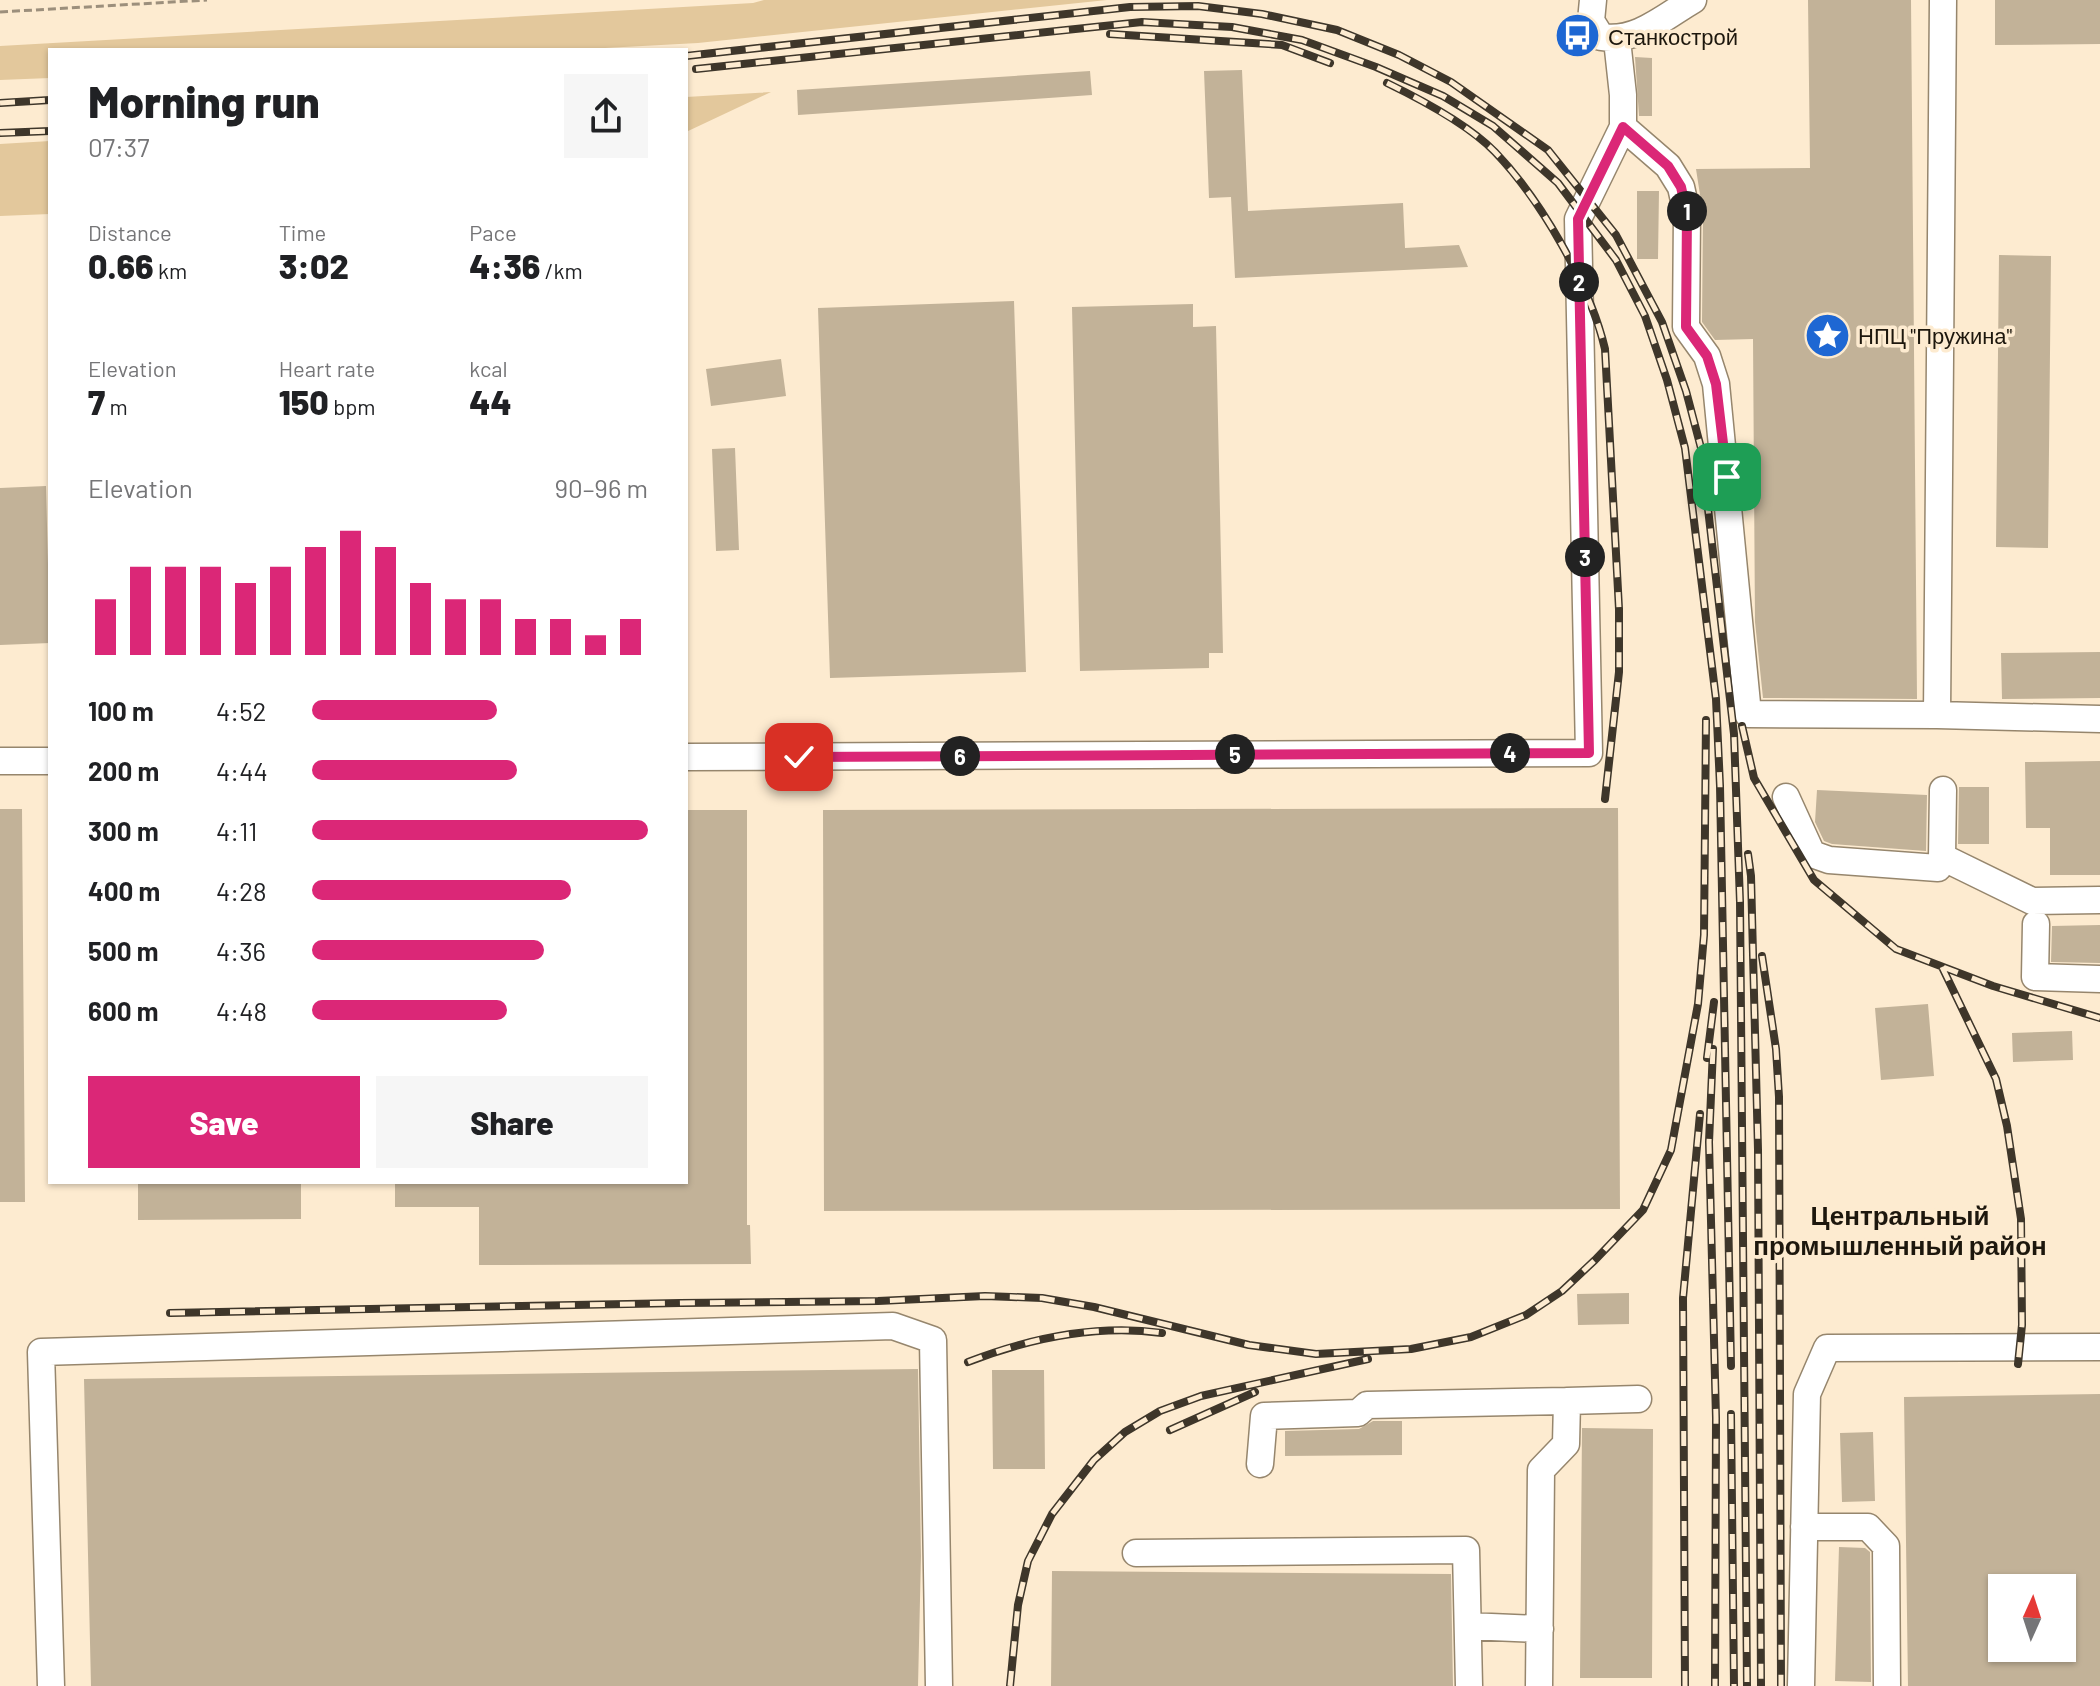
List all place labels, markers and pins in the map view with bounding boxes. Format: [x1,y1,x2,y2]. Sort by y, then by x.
bus stop icon: Станкострой [1553,12,1601,60]
place label: Станкострой [1608,23,1738,50]
pin: 1 [1667,191,1707,231]
pin: 2 [1559,262,1599,302]
place icon: НПЦ "Пружина" [1803,311,1851,359]
place label: НПЦ "Пружина" [1858,322,2013,349]
pin [1693,443,1761,511]
pin: 3 [1565,537,1605,577]
pin [765,723,833,791]
pin: 4 [1490,733,1530,773]
pin: 5 [1215,734,1255,774]
pin: 6 [940,736,980,776]

